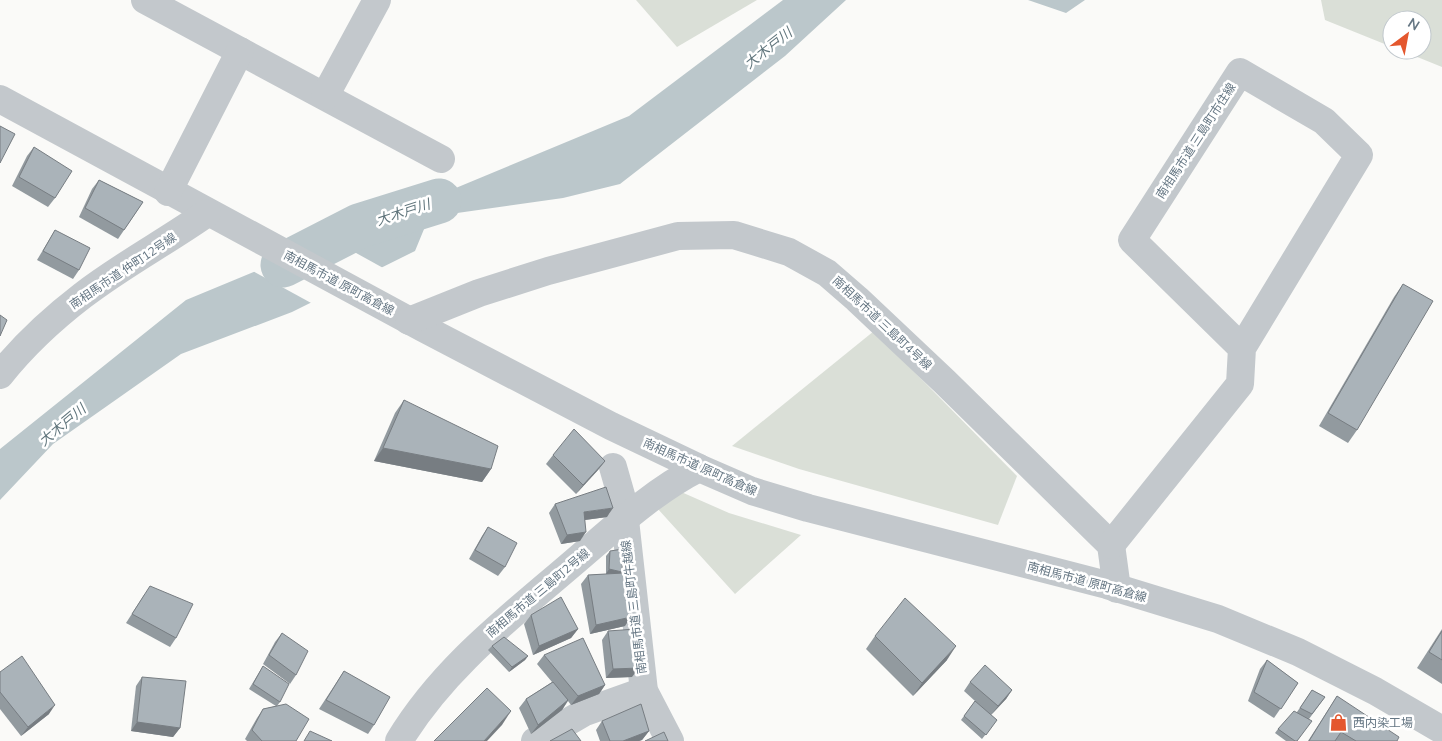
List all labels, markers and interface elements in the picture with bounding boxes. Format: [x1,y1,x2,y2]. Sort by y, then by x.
north arrow [1382,10,1432,60]
text: N [1404,14,1423,35]
water label: 大木戸川 [740,22,798,73]
street label: 南相馬市道 三島町市住線 [1153,80,1239,202]
water label: 大木戸川 [374,194,435,230]
street label: 南相馬市道 仲町12号線 [67,229,179,313]
street label: 南相馬市道 原町高倉線 [281,247,397,319]
street label: 南相馬市道 三島町4号線 [829,273,935,373]
water label: 大木戸川 [35,399,91,451]
street label: 南相馬市道 原町高倉線 [641,435,759,499]
street label: 南相馬市道 三島町牛越線 [618,539,650,675]
street label: 南相馬市道 三島町2号線 [483,545,593,641]
street label: 南相馬市道 原町高倉線 [1025,558,1149,606]
shop icon: 西内染工場 [1329,713,1349,733]
place label: 西内染工場 [1353,715,1413,731]

